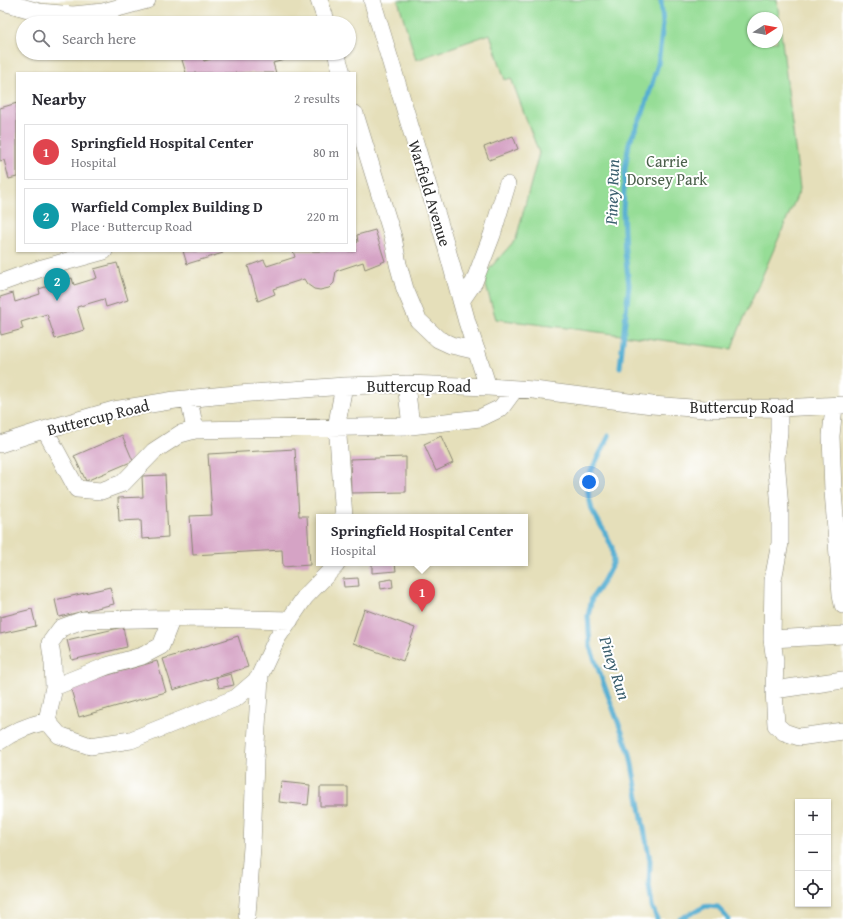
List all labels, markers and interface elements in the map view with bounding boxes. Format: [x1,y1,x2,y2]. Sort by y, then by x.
north arrow [747,12,783,48]
search box [16,16,356,60]
icon: search [30,27,52,49]
text: Search here [62,28,136,49]
text: Nearby [32,86,86,111]
text: 2 results [294,89,340,108]
text: Springfield Hospital Center [71,132,254,153]
street label: Warfield Avenue [402,137,458,249]
text: 1 [43,143,49,162]
text: 80 m [313,143,339,162]
park label: Carrie Dorsey Park [627,149,708,191]
text: Hospital [71,153,116,172]
water label: Piney Run [598,158,625,226]
text: Warfield Complex Building D [71,196,263,217]
text: 2 [43,207,49,226]
text: 220 m [307,207,339,226]
text: Place · Buttercup Road [71,217,192,236]
pin: 2 [44,268,70,301]
street label: Buttercup Road [367,374,472,398]
street label: Buttercup Road [45,393,152,441]
street label: Buttercup Road [690,395,795,419]
your location [579,472,599,492]
popup [316,514,528,566]
text: Springfield Hospital Center [331,520,513,541]
text: Hospital [331,541,376,560]
pin: 1 [409,579,435,612]
water label: Piney Run [593,632,638,703]
map controls [795,799,831,907]
button: + [795,799,831,835]
button: − [795,835,831,871]
button: locate [795,871,831,907]

